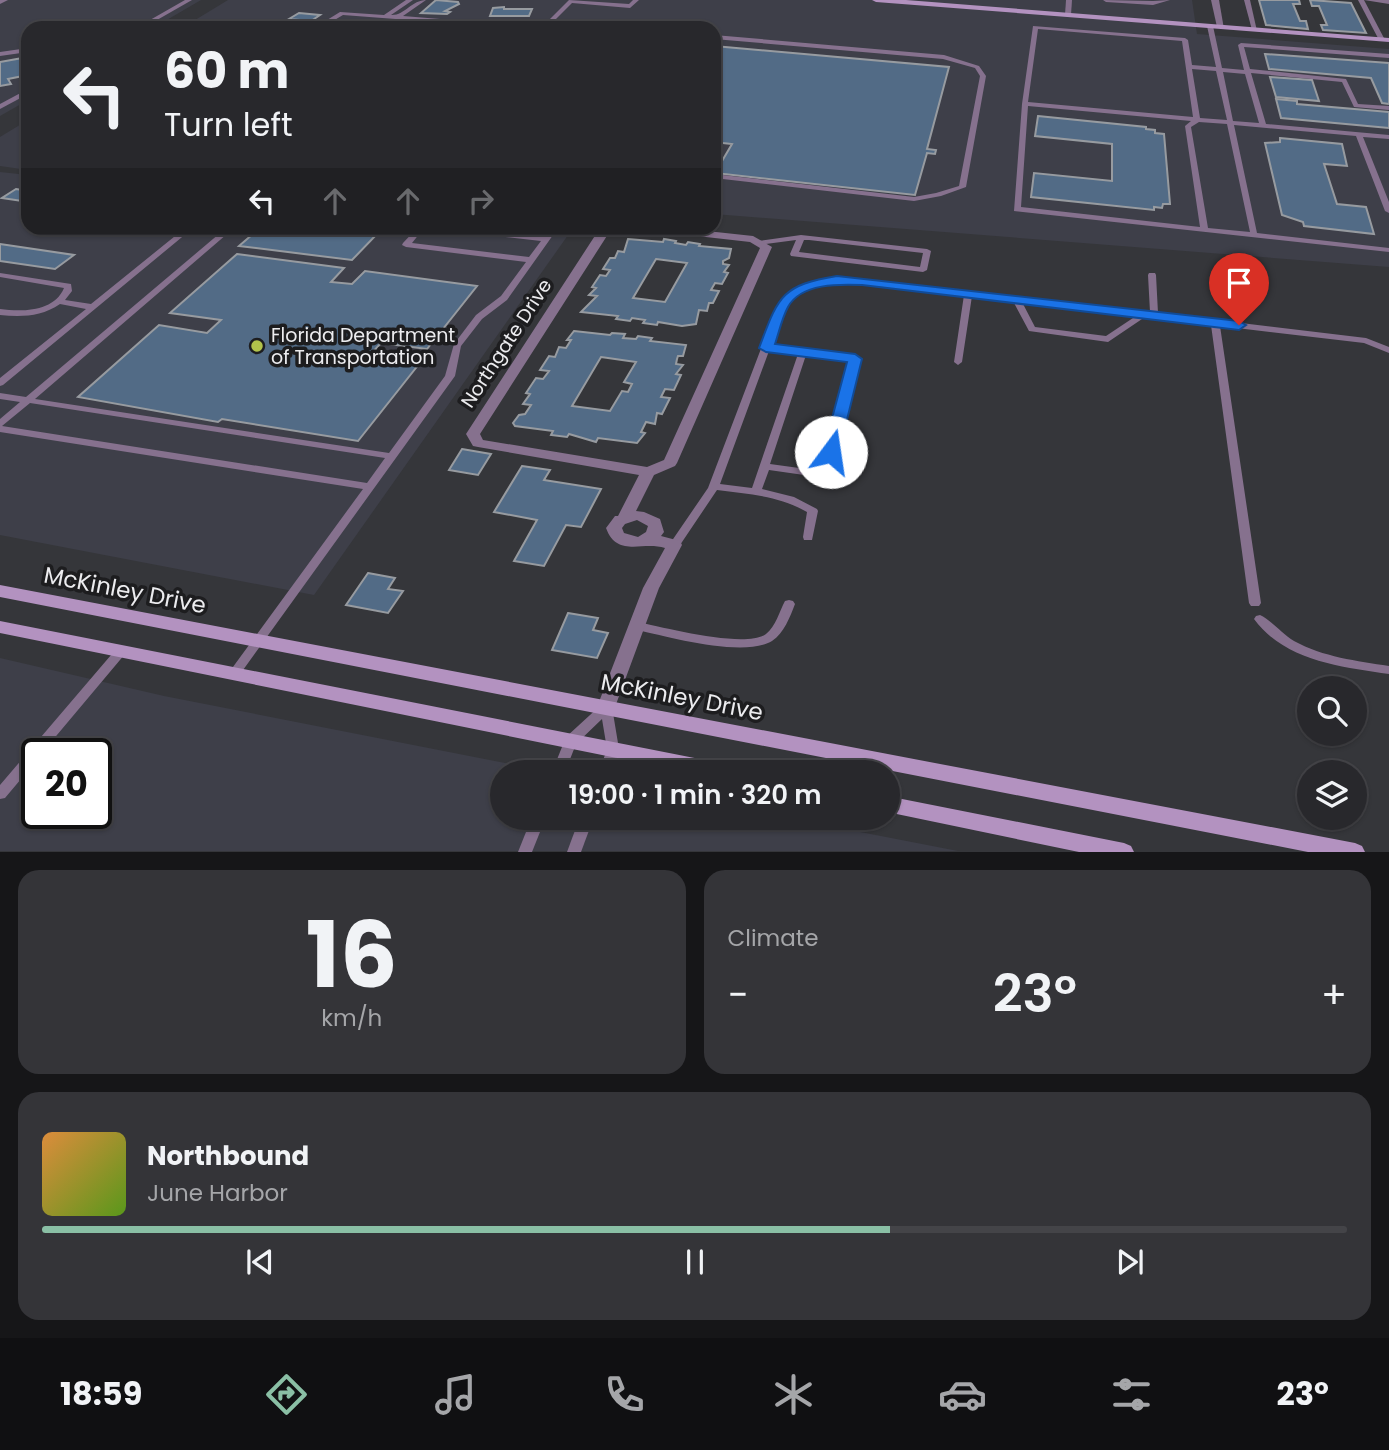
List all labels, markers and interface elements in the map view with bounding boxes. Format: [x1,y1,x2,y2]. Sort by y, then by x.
text: 60 m [164,37,289,105]
icon: left [49,49,140,140]
text: Turn left [164,102,293,147]
icon: left [243,182,281,220]
icon: ahead [316,182,354,220]
icon: ahead [389,182,427,220]
icon: right [462,182,500,220]
pin [1209,253,1269,325]
icon: arrive [1220,264,1258,302]
street label: Northgate Drive [455,274,558,413]
place label: Florida Department of Transportation [271,322,455,371]
marker: Florida Department of Transportation [249,338,265,354]
position arrow [794,415,868,489]
street label: McKinley Drive [41,559,209,621]
street label: McKinley Drive [598,666,766,728]
map controls [1297,676,1367,830]
button: search [1297,676,1367,746]
speed limit sign: 20 [21,738,112,829]
button: layers [1297,760,1367,830]
text: 19:00 · 1 min · 320 m [569,777,821,813]
text: 16 [306,891,398,1019]
text: Climate [728,922,818,954]
text: 23° [993,957,1077,1030]
text: − [728,968,748,1021]
text: + [1321,968,1347,1021]
text: km/h [321,1002,382,1034]
text: Northbound [147,1138,309,1174]
text: June Harbor [147,1177,288,1209]
icon: previous [241,1243,279,1281]
icon: pause [676,1243,714,1281]
icon: next [1111,1243,1149,1281]
icon: directions [262,1370,311,1419]
icon: music [431,1370,480,1419]
icon: phone [600,1370,649,1419]
icon: climate [769,1370,818,1419]
icon: car [938,1370,987,1419]
icon: filters [1107,1370,1156,1419]
text: 18:59 [60,1371,142,1416]
text: 23° [1276,1371,1329,1416]

